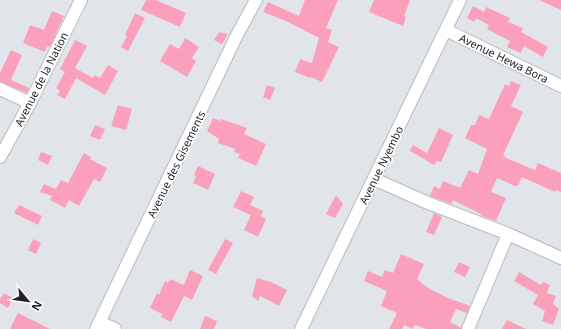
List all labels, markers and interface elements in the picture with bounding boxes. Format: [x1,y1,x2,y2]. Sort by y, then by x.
street label: Avenue de la Nation [11,29,71,129]
street label: Avenue Hewa Bora [457,30,551,86]
street label: Avenue des Gisements [144,108,208,220]
street label: Avenue Nyembo [356,123,407,207]
north arrow [8,281,48,321]
text: N [28,299,46,314]

